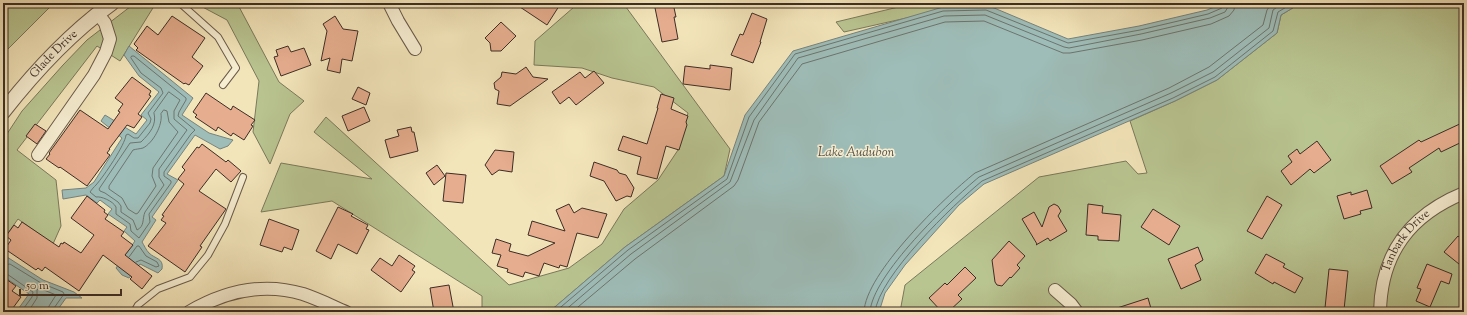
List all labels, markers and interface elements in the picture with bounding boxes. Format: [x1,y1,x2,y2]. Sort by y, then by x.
street label: Glade Drive [25,25,82,83]
water label: Lake Audubon [818,144,894,162]
street label: Tanbark Drive [1377,205,1434,275]
scale bar [20,271,121,297]
text: 50 m [25,277,49,295]

